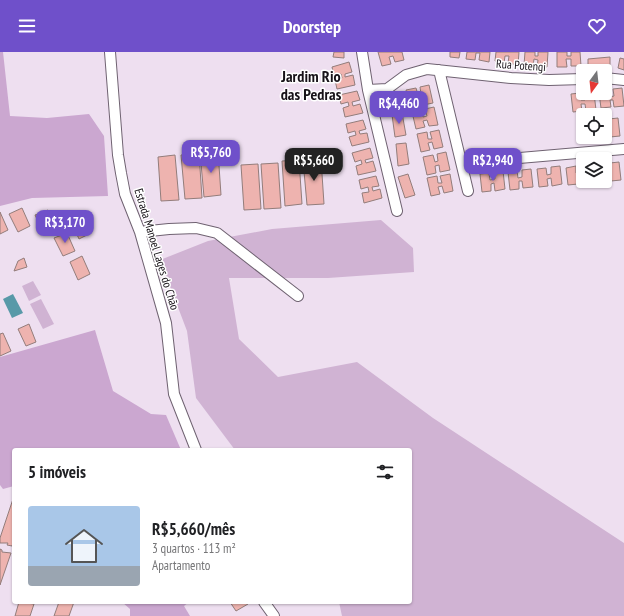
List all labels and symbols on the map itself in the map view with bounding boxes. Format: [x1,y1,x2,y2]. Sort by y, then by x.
street label: Rua Potengi [496,56,546,74]
north arrow [576,64,612,100]
district label: Jardim Rio das Pedras [280,66,342,104]
pin: R$4,460 [362,91,436,125]
pin: R$5,760 [174,140,248,174]
pin: R$5,660 [277,148,351,182]
pin: R$2,940 [456,148,530,182]
street label: Estrada Manoel Lages do Chão [131,186,183,312]
pin: R$3,170 [28,210,102,244]

